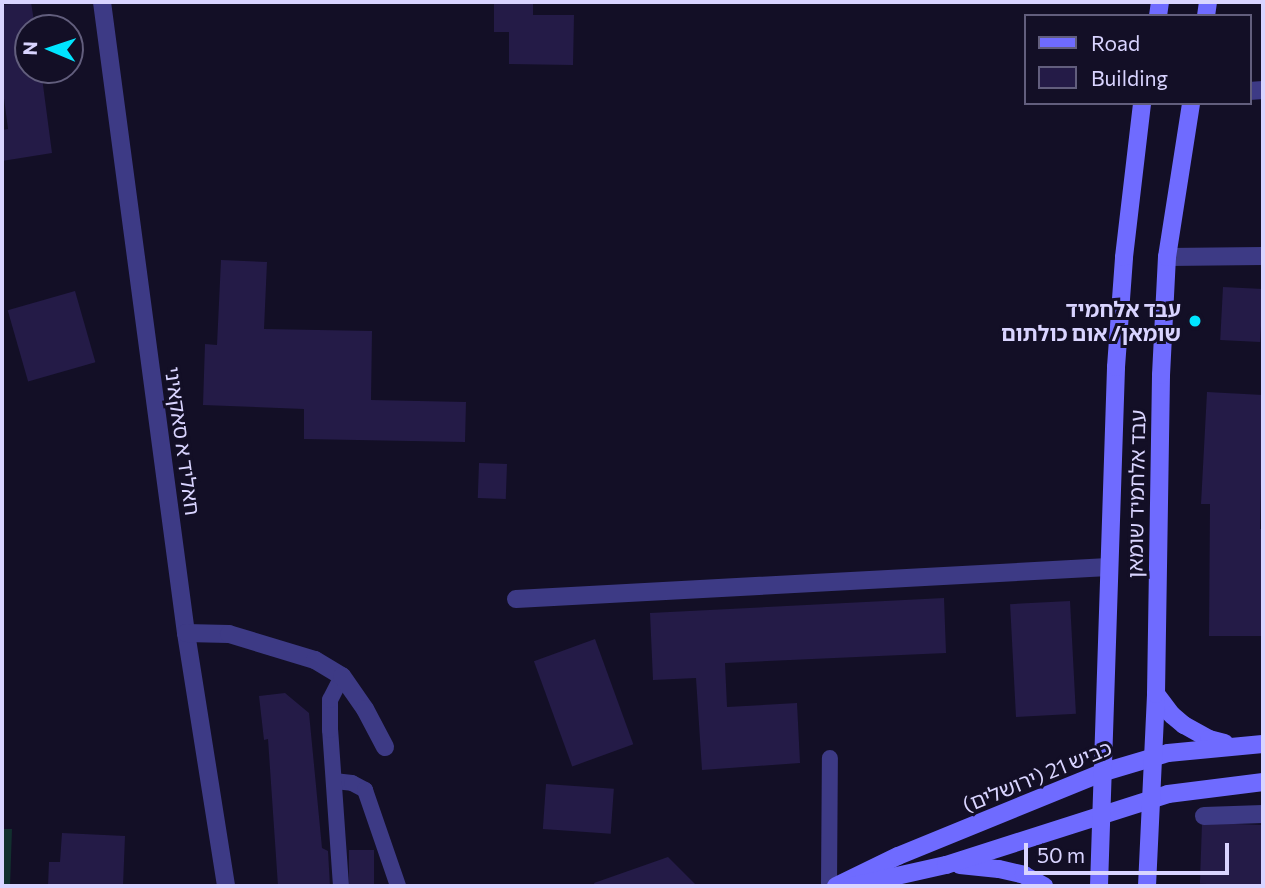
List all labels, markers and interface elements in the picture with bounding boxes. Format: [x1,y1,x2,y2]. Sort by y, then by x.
north arrow [14,14,84,84]
legend [1024,14,1251,105]
text: Road [1091,30,1140,55]
text: N [18,41,41,56]
text: Building [1091,65,1168,90]
place label: עבד אלחמיד שומאן/ אום כולתום [1001,296,1181,346]
marker: עבד אלחמיד שומאן/ אום כולתום [1187,313,1203,329]
street label: חאליד א סאקאיני [160,365,206,517]
street label: עבד אלחמיד שומאן [1122,409,1150,579]
street label: כביש 21 (ירושלים) [959,735,1115,817]
scale bar [1027,828,1232,872]
text: 50 m [1037,842,1085,867]

